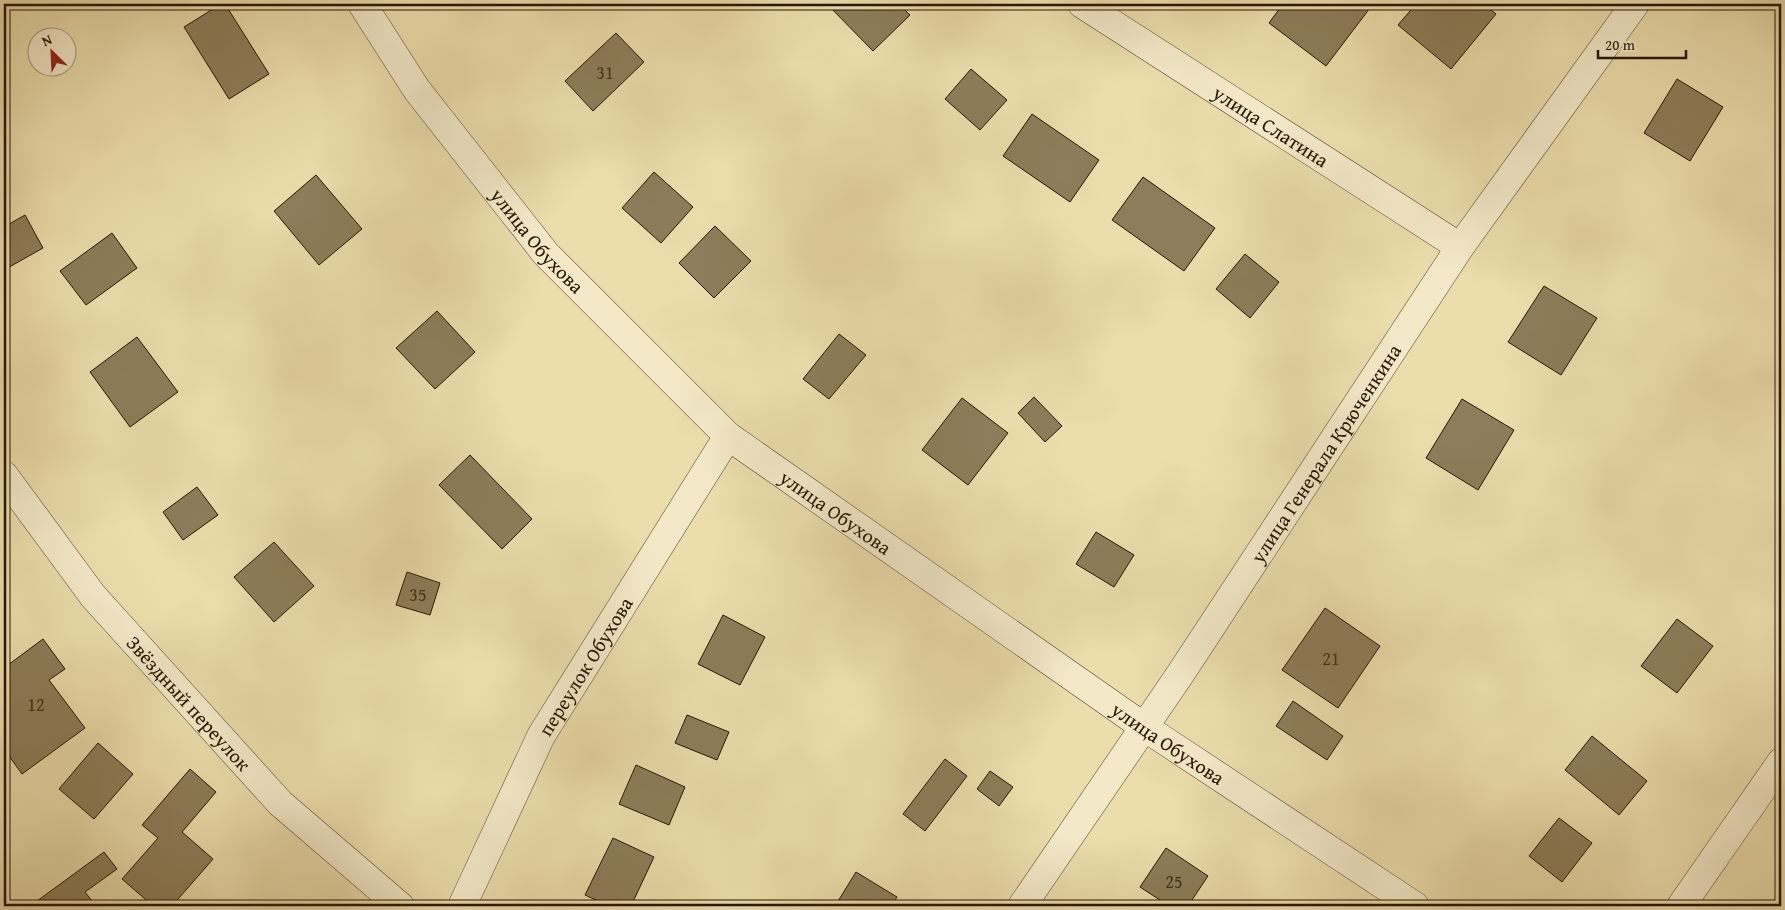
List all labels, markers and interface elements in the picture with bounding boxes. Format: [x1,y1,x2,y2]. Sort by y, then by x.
north arrow [28,28,78,78]
scale bar [1598,28,1685,60]
text: N [38,29,56,51]
text: 20 m [1605,34,1636,55]
house number: 31 [596,59,614,86]
street label: улица Слатина [1207,77,1335,174]
street label: улица Обухова [484,181,592,300]
street label: улица Генерала Крюченкина [1242,337,1408,569]
street label: улица Обухова [773,462,898,561]
house number: 35 [409,581,427,608]
street label: переулок Обухова [530,590,639,741]
street label: Звёздный переулок [120,629,259,777]
house number: 21 [1322,645,1340,672]
house number: 12 [27,691,45,718]
street label: улица Обухова [1105,694,1231,791]
house number: 25 [1165,868,1183,895]

